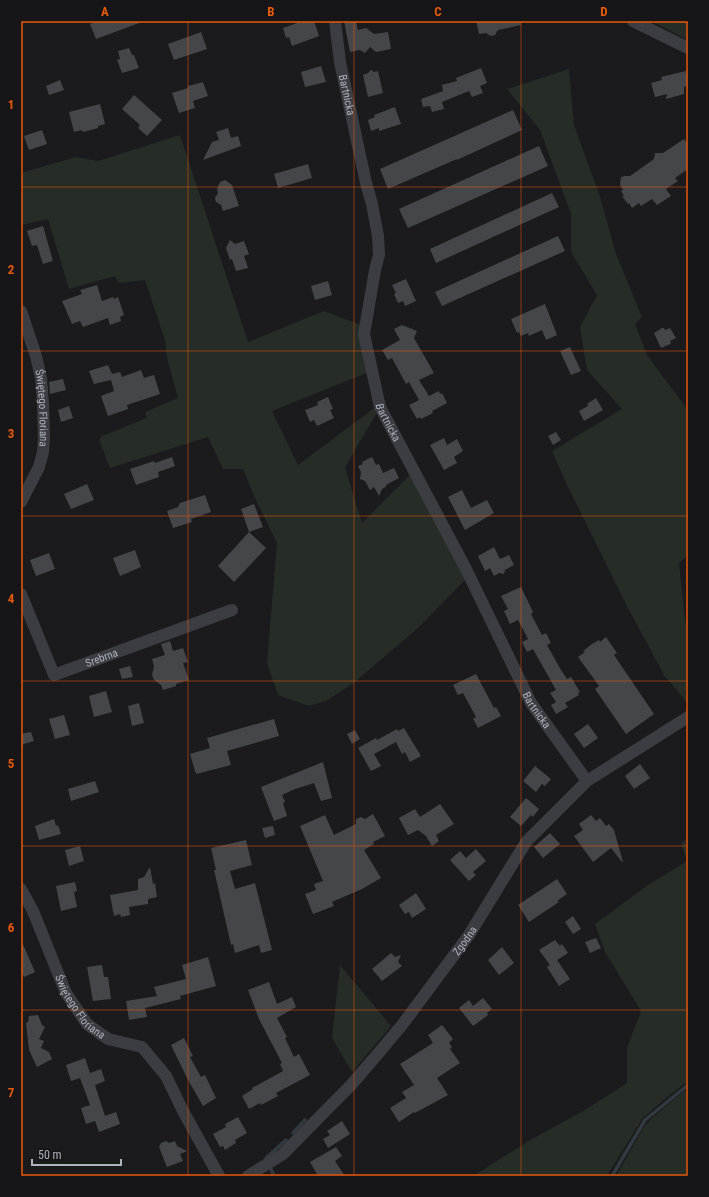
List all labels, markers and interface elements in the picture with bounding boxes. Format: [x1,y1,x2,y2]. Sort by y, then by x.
text: A [101,4,109,19]
text: B [267,4,275,19]
text: C [434,4,442,19]
text: D [600,4,608,19]
street label: Bartnicka [336,73,357,117]
text: 1 [8,97,14,112]
text: 2 [8,262,15,277]
street label: Świętego Floriana [32,368,50,447]
street label: Bartnicka [372,402,403,444]
text: 3 [8,426,14,441]
text: 4 [8,591,15,606]
street label: Srebrna [84,646,120,670]
street label: Bartnicka [520,690,553,731]
text: 5 [8,756,15,771]
text: 6 [8,920,15,935]
street label: Zgodna [450,924,480,958]
street label: Świętego Floriana [52,973,108,1042]
text: 7 [8,1085,15,1100]
scale bar [32,1141,121,1167]
text: 50 m [38,1148,62,1162]

